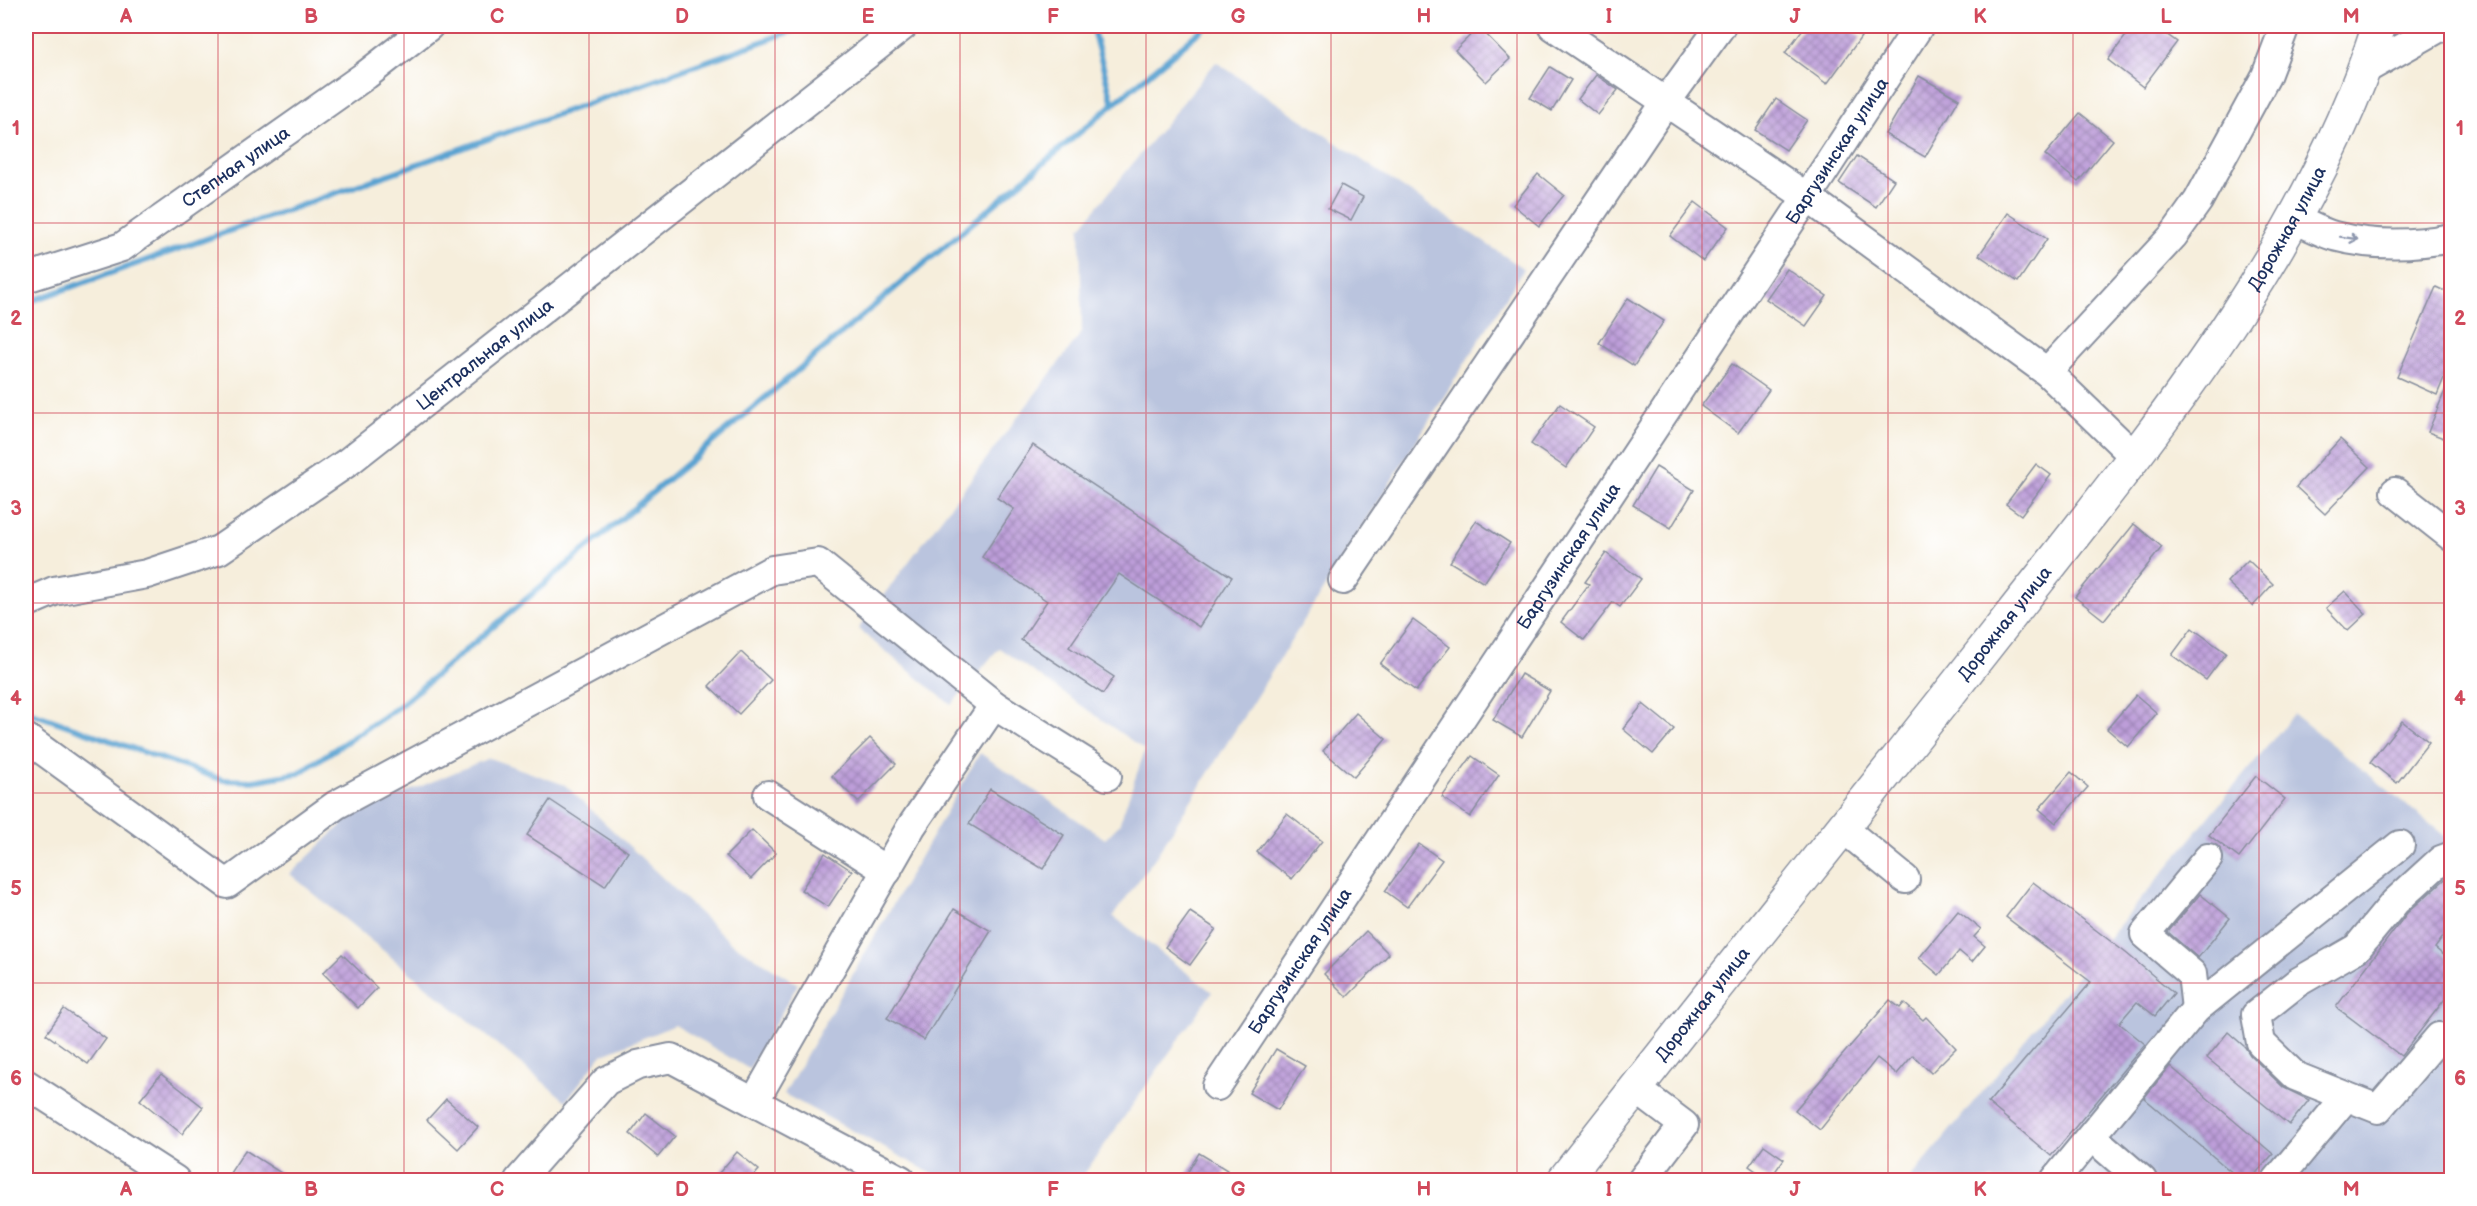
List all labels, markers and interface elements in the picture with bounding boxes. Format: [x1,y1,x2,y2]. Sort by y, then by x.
text: A [119,5,133,29]
text: B [304,5,318,29]
text: C [490,5,504,29]
text: D [675,5,689,29]
text: E [862,5,875,29]
text: F [1047,5,1059,29]
text: G [1231,5,1246,29]
text: H [1417,5,1431,29]
text: I [1606,5,1612,29]
text: J [1790,5,1802,29]
text: K [1973,5,1987,29]
text: L [2160,5,2172,29]
text: M [2342,5,2360,29]
street label: Баргузинская улица [1781,73,1893,228]
text: 1 [12,117,20,141]
text: 1 [2456,117,2464,141]
street label: Степная улица [178,122,294,212]
street label: Дорожная улица [2243,163,2330,295]
one-way arrow [2339,233,2359,244]
street label: Центральная улица [412,294,558,415]
text: 2 [10,307,22,331]
text: 2 [2454,307,2466,331]
street label: Баргузинская улица [1513,479,1625,633]
text: 3 [10,497,22,521]
text: 3 [2454,497,2466,521]
street label: Дорожная улица [1953,562,2056,685]
text: 4 [10,687,22,711]
text: 4 [2454,687,2466,711]
text: 5 [10,877,22,901]
text: 5 [2454,877,2466,901]
street label: Баргузинская улица [1244,884,1356,1038]
street label: Дорожная улица [1651,943,1754,1065]
text: 6 [10,1067,22,1091]
text: 6 [2454,1067,2466,1091]
text: A [119,1178,133,1202]
text: B [304,1178,318,1202]
text: C [490,1178,504,1202]
text: D [675,1178,689,1202]
text: E [862,1178,875,1202]
text: F [1047,1178,1059,1202]
text: G [1231,1178,1246,1202]
text: H [1417,1178,1431,1202]
text: I [1606,1178,1612,1202]
text: J [1790,1178,1802,1202]
text: K [1973,1178,1987,1202]
text: L [2160,1178,2172,1202]
text: M [2342,1178,2360,1202]

